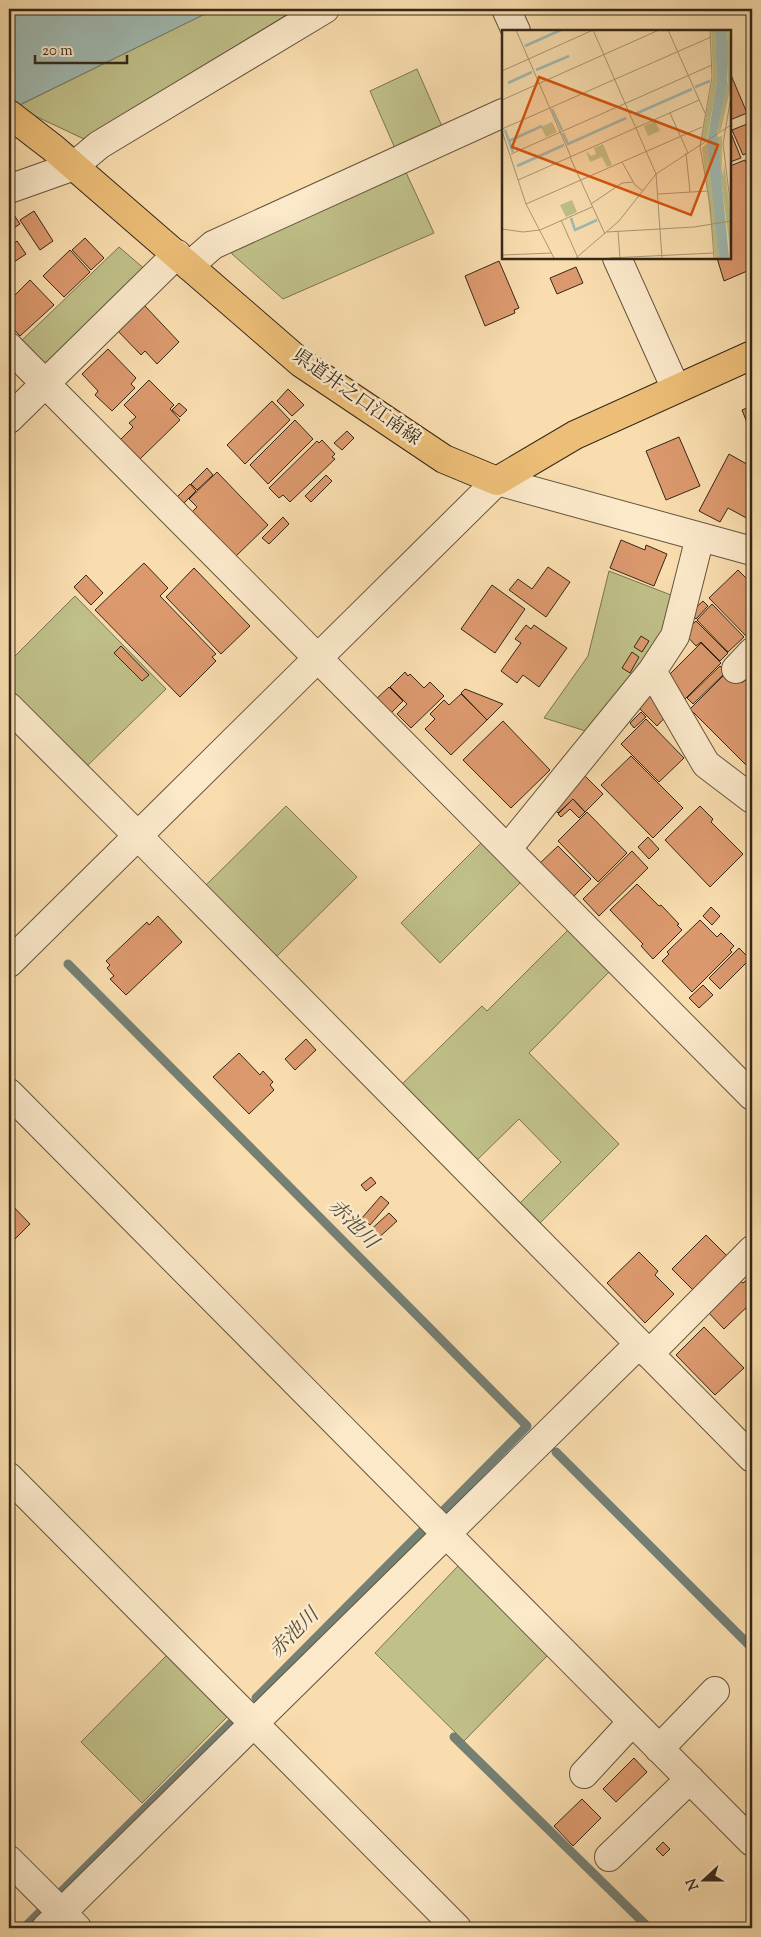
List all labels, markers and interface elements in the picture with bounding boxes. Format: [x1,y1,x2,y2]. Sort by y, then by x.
inset map [502,30,731,259]
scale bar [35,32,128,64]
text: 20 m [42,41,73,62]
street label: 県道井之口江南線 [286,343,426,453]
water label: 赤池川 [321,1194,385,1258]
water label: 赤池川 [264,1601,328,1665]
north arrow [678,1854,728,1904]
text: N [682,1875,705,1893]

